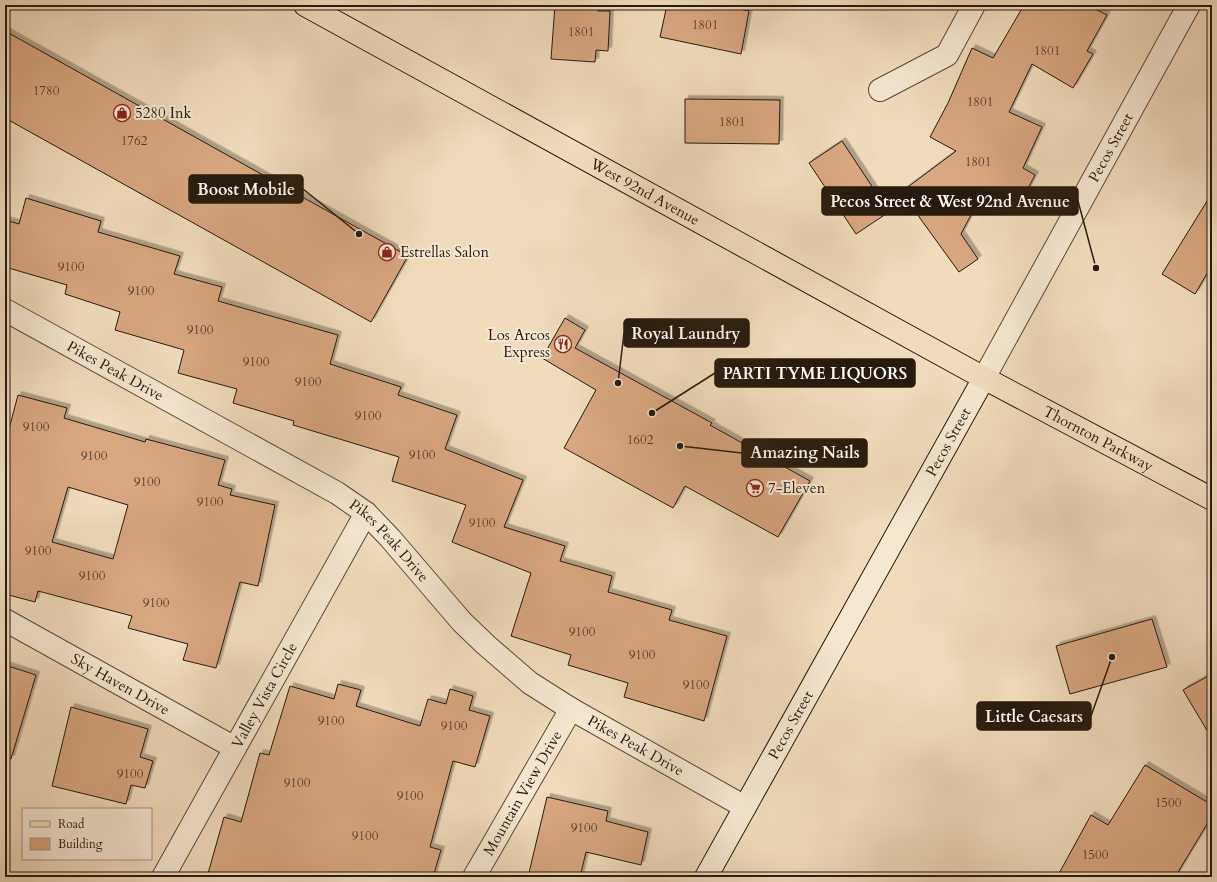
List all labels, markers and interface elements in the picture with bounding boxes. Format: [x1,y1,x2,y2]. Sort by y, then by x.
house number: 1801 [692,16,718,34]
house number: 1801 [568,23,594,41]
house number: 1801 [1034,42,1060,60]
house number: 1780 [33,82,60,100]
house number: 1801 [967,93,993,111]
shop icon: 5280 Ink [112,103,132,123]
place label: 5280 Ink [135,103,191,123]
street label: Pecos Street [1084,109,1138,186]
house number: 1801 [719,113,745,131]
house number: 1762 [121,132,148,150]
street label: West 92nd Avenue [586,153,703,230]
house number: 1801 [965,153,991,171]
callout: Boost Mobile [189,175,303,203]
text: Boost Mobile [197,179,295,201]
callout: Pecos Street & West 92nd Avenue [822,187,1078,215]
text: Pecos Street & West 92nd Avenue [830,191,1070,213]
shop icon: Estrellas Salon [377,242,397,262]
place label: Estrellas Salon [400,242,489,262]
house number: 9100 [58,258,85,276]
house number: 9100 [128,282,155,300]
callout: Royal Laundry [624,319,749,347]
house number: 9100 [187,321,214,339]
text: Royal Laundry [632,323,740,345]
place label: Los Arcos Express [488,325,550,362]
restaurant icon: Los Arcos Express [553,334,573,354]
street label: Pikes Peak Drive [63,336,167,406]
house number: 9100 [243,353,270,371]
callout: PARTI TYME LIQUORS [715,359,915,387]
text: PARTI TYME LIQUORS [723,363,907,385]
house number: 9100 [295,373,322,391]
street label: Thornton Parkway [1040,401,1157,476]
street label: Pecos Street [921,404,976,480]
house number: 9100 [355,407,382,425]
house number: 9100 [23,418,50,436]
house number: 1602 [627,431,654,449]
callout: Amazing Nails [742,439,867,467]
text: Amazing Nails [750,442,860,464]
house number: 9100 [409,446,436,464]
house number: 9100 [81,447,108,465]
house number: 9100 [134,473,161,491]
supermarket icon: 7-Eleven [745,478,765,498]
place label: 7-Eleven [768,478,826,498]
house number: 9100 [197,493,224,511]
street label: Pikes Peak Drive [345,494,433,586]
house number: 9100 [469,514,496,532]
house number: 9100 [25,542,52,560]
house number: 9100 [79,567,106,585]
house number: 9100 [143,594,170,612]
house number: 9100 [569,623,596,641]
street label: Valley Vista Circle [227,639,302,752]
house number: 9100 [629,646,656,664]
street label: Sky Haven Drive [68,649,173,720]
house number: 9100 [683,676,710,694]
street label: Pecos Street [763,687,818,763]
callout: Little Caesars [977,702,1091,730]
text: Little Caesars [985,706,1083,728]
street label: Pikes Peak Drive [584,710,688,781]
house number: 9100 [318,712,345,730]
house number: 9100 [441,717,468,735]
street label: Mountain View Drive [478,727,567,859]
house number: 9100 [117,765,144,783]
house number: 9100 [284,774,311,792]
house number: 9100 [397,787,424,805]
house number: 1500 [1155,794,1182,812]
legend [22,808,152,860]
text: Road [58,816,85,832]
house number: 9100 [571,819,598,837]
house number: 9100 [352,827,379,845]
text: Building [58,836,103,852]
house number: 1500 [1082,846,1109,864]

